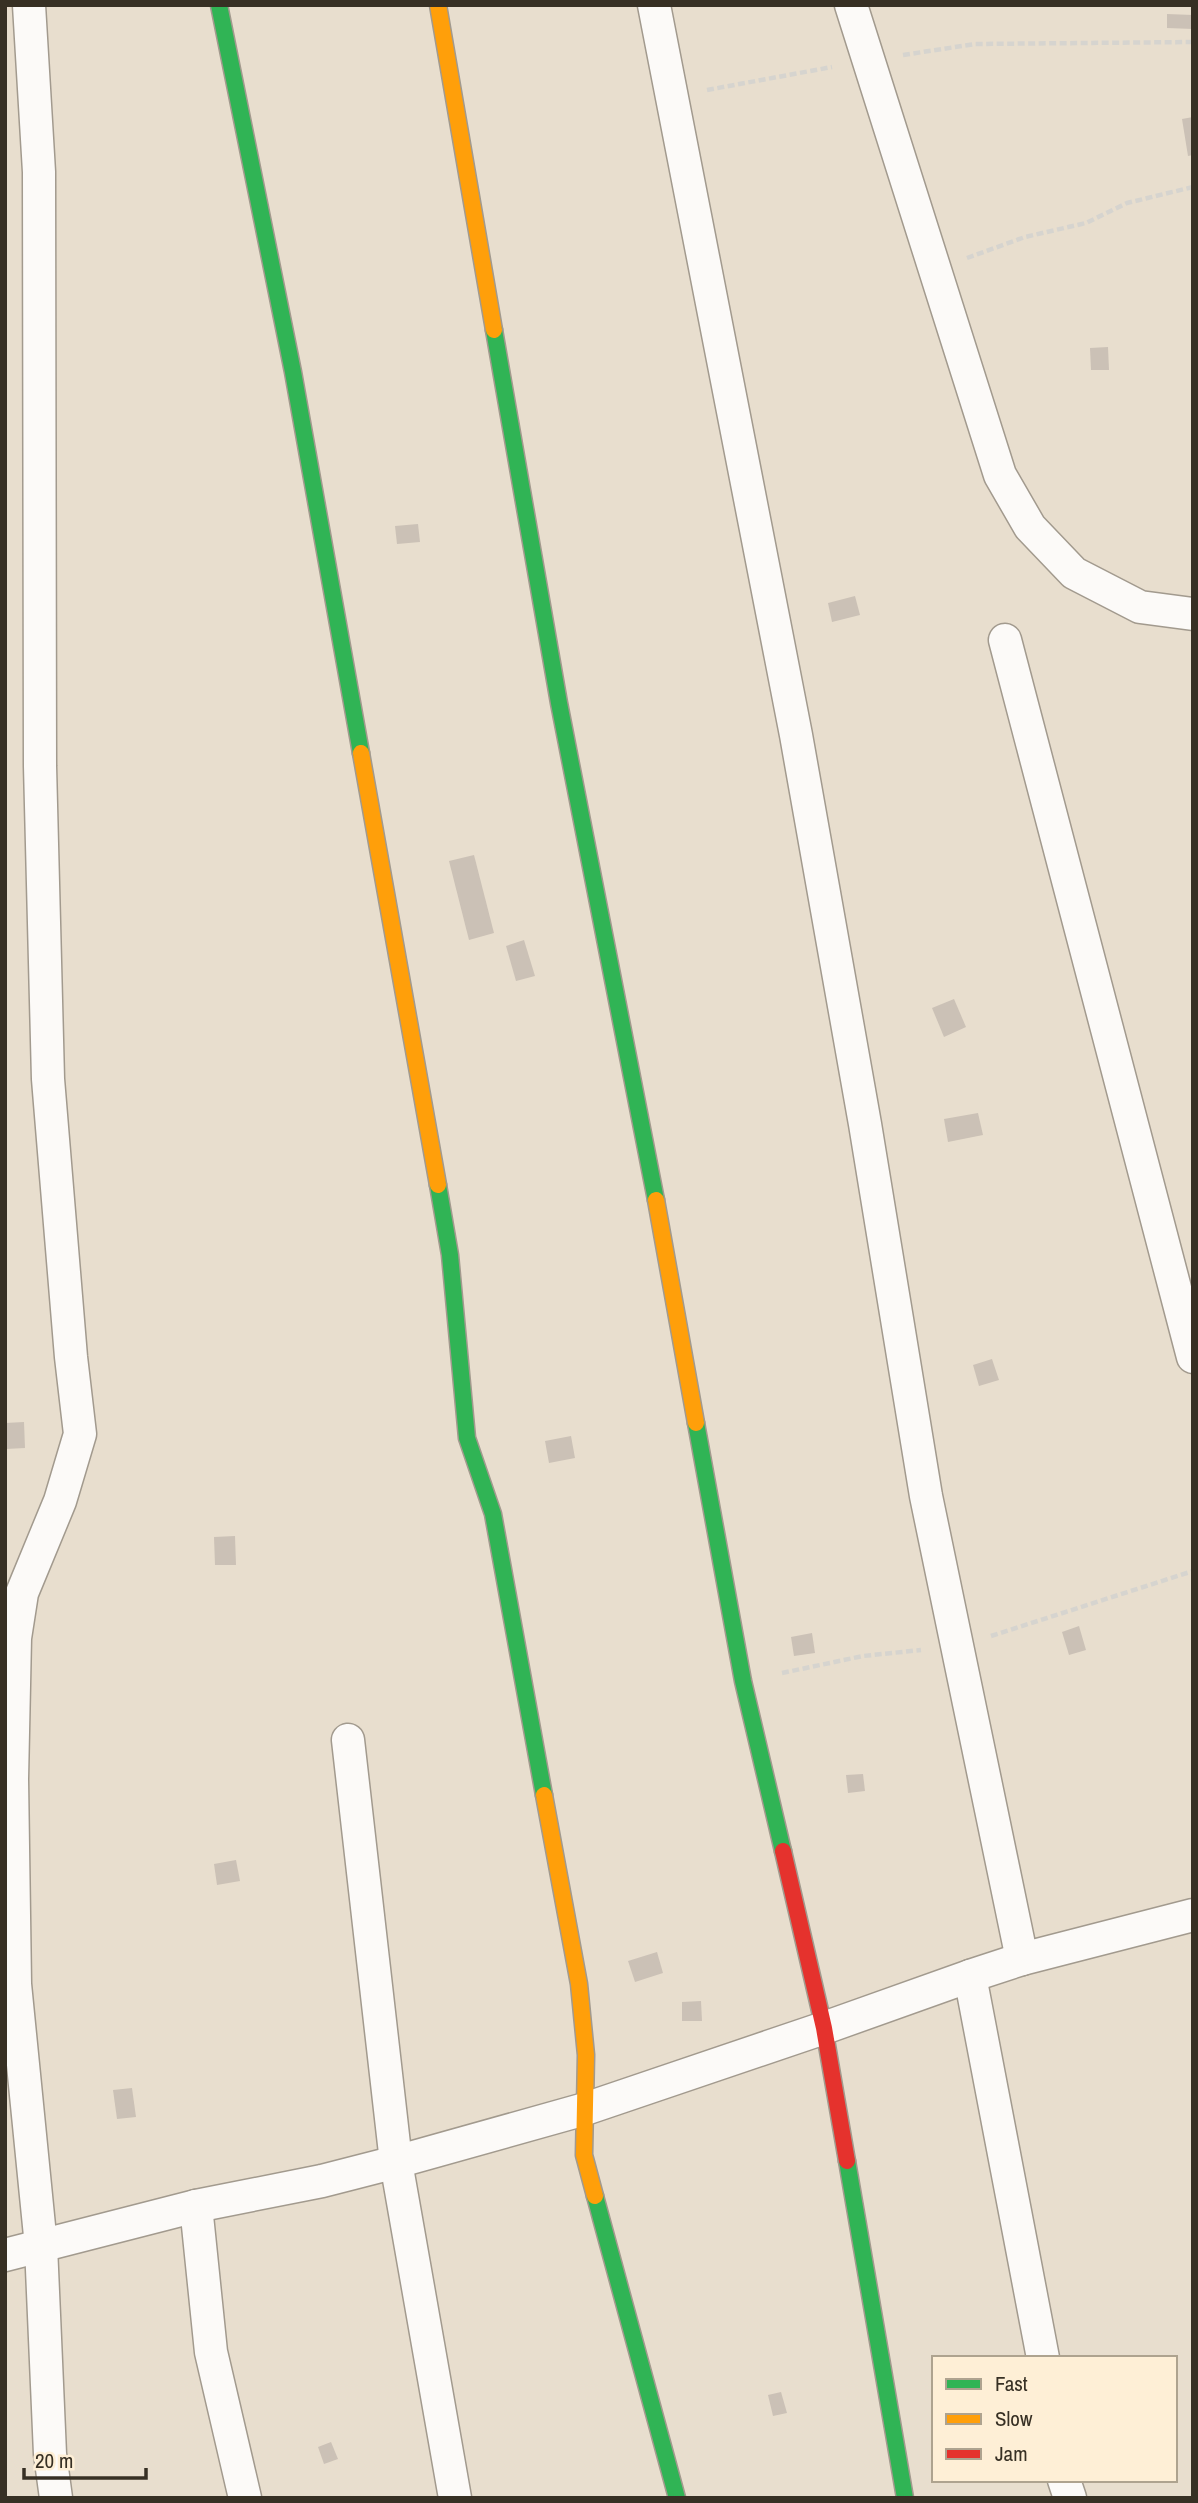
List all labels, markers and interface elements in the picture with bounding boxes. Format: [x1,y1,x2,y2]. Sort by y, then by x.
legend [932,2356,1177,2482]
text: Fast [995,2369,1028,2398]
text: Slow [995,2404,1033,2433]
scale bar [24,2436,147,2480]
text: Jam [995,2439,1028,2468]
text: 20 m [35,2446,73,2475]

